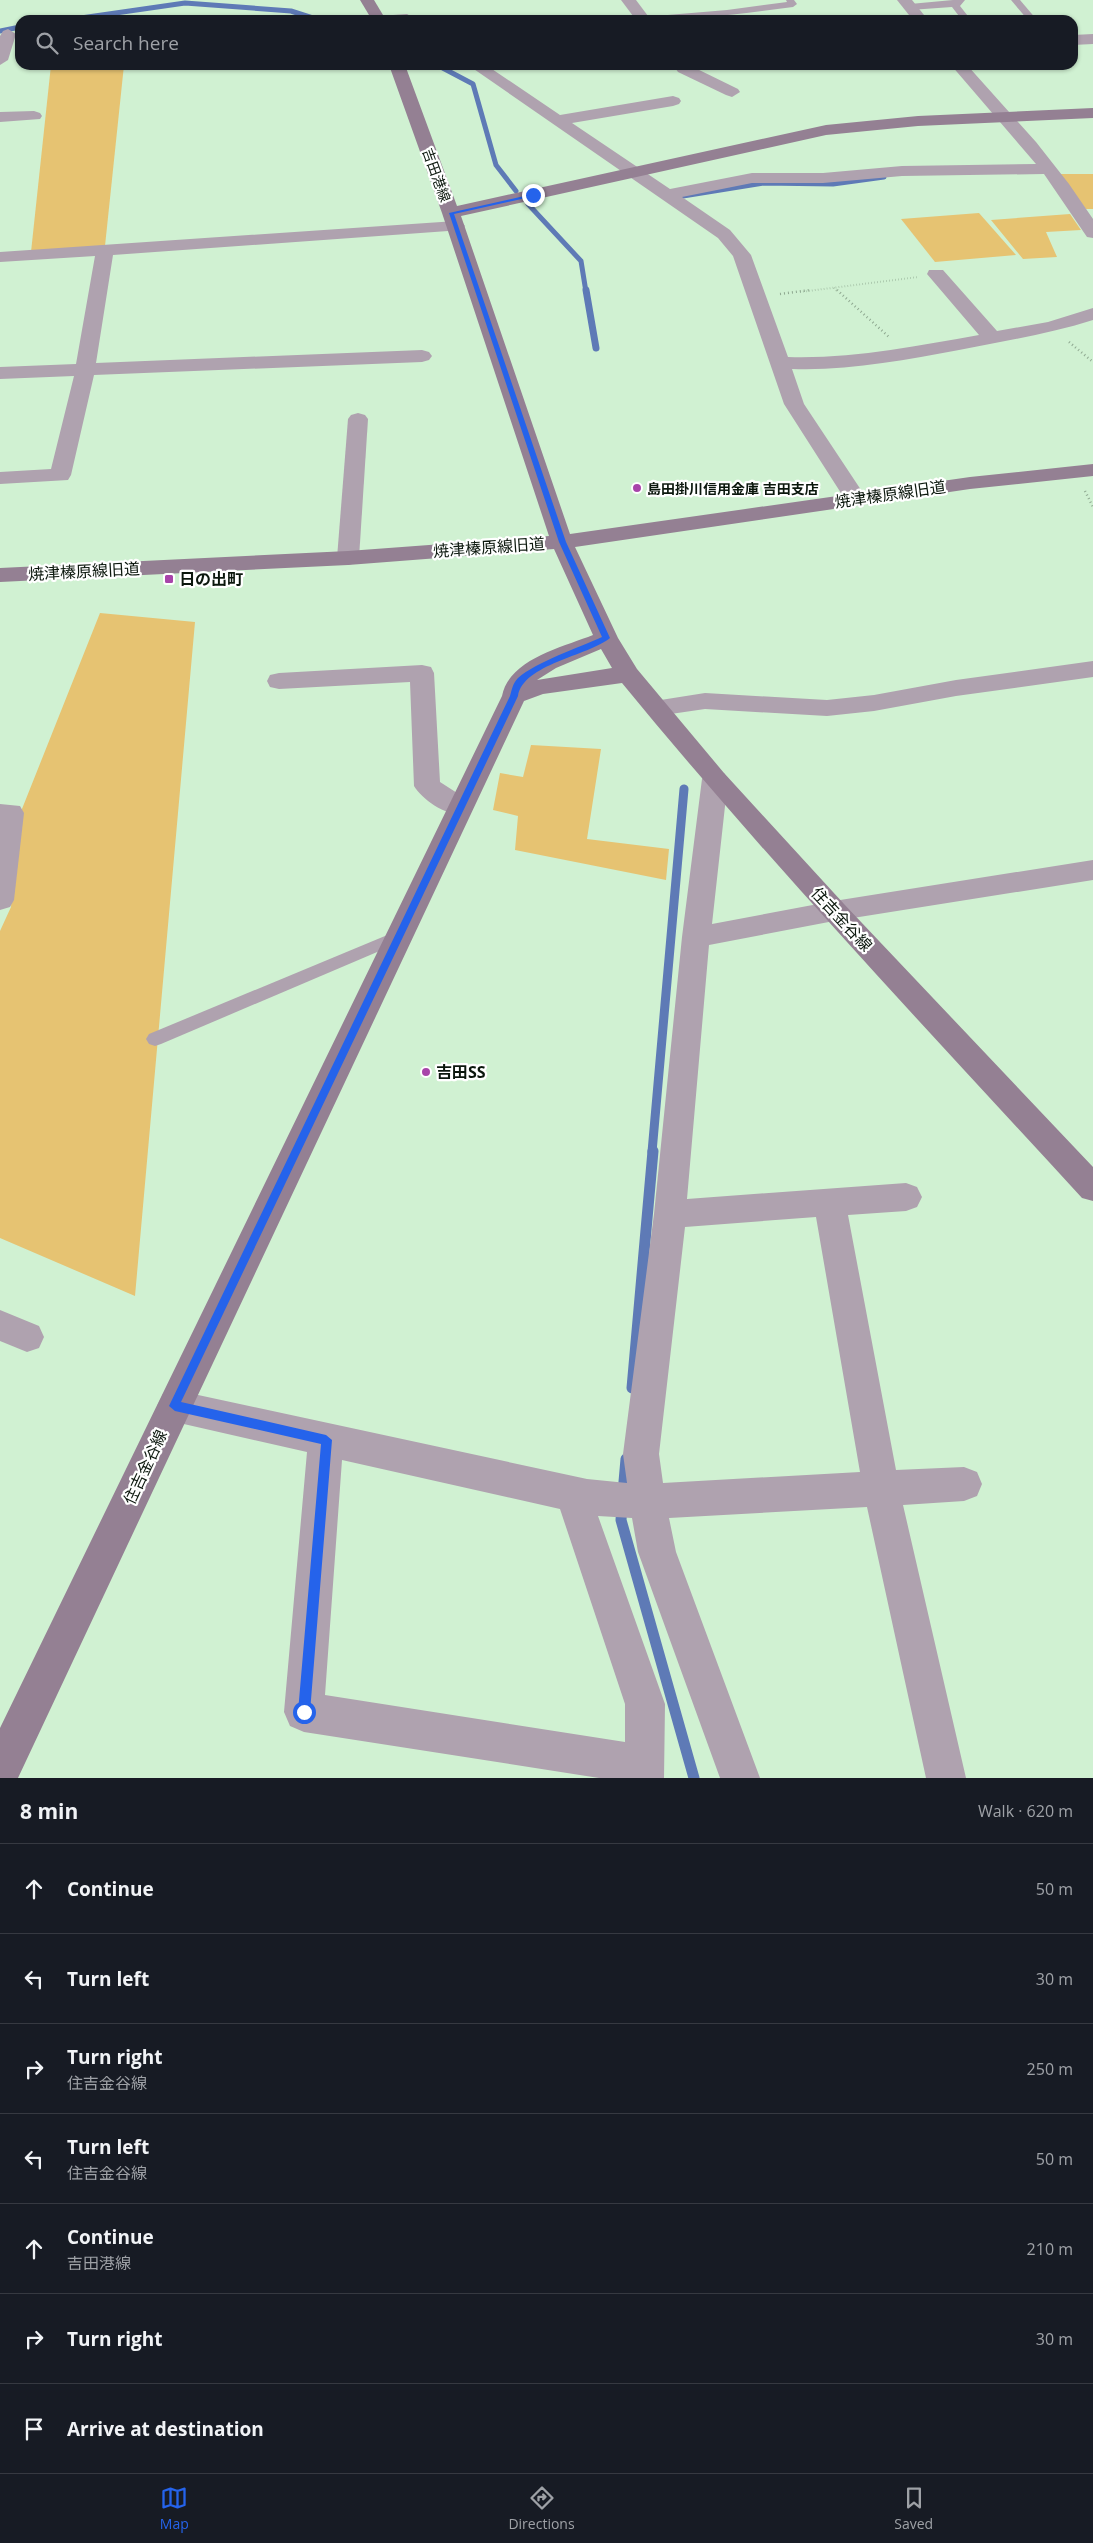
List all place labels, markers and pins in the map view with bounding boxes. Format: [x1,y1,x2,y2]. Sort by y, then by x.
place label: 島田掛川信用金庫 吉田支店 [647,479,819,498]
marker: 島田掛川信用金庫 吉田支店 [631,482,643,494]
place label: 日の出町 [179,568,243,590]
marker: 日の出町 [163,573,175,585]
place label: 吉田SS [436,1061,486,1083]
marker: 吉田SS [420,1066,432,1078]

